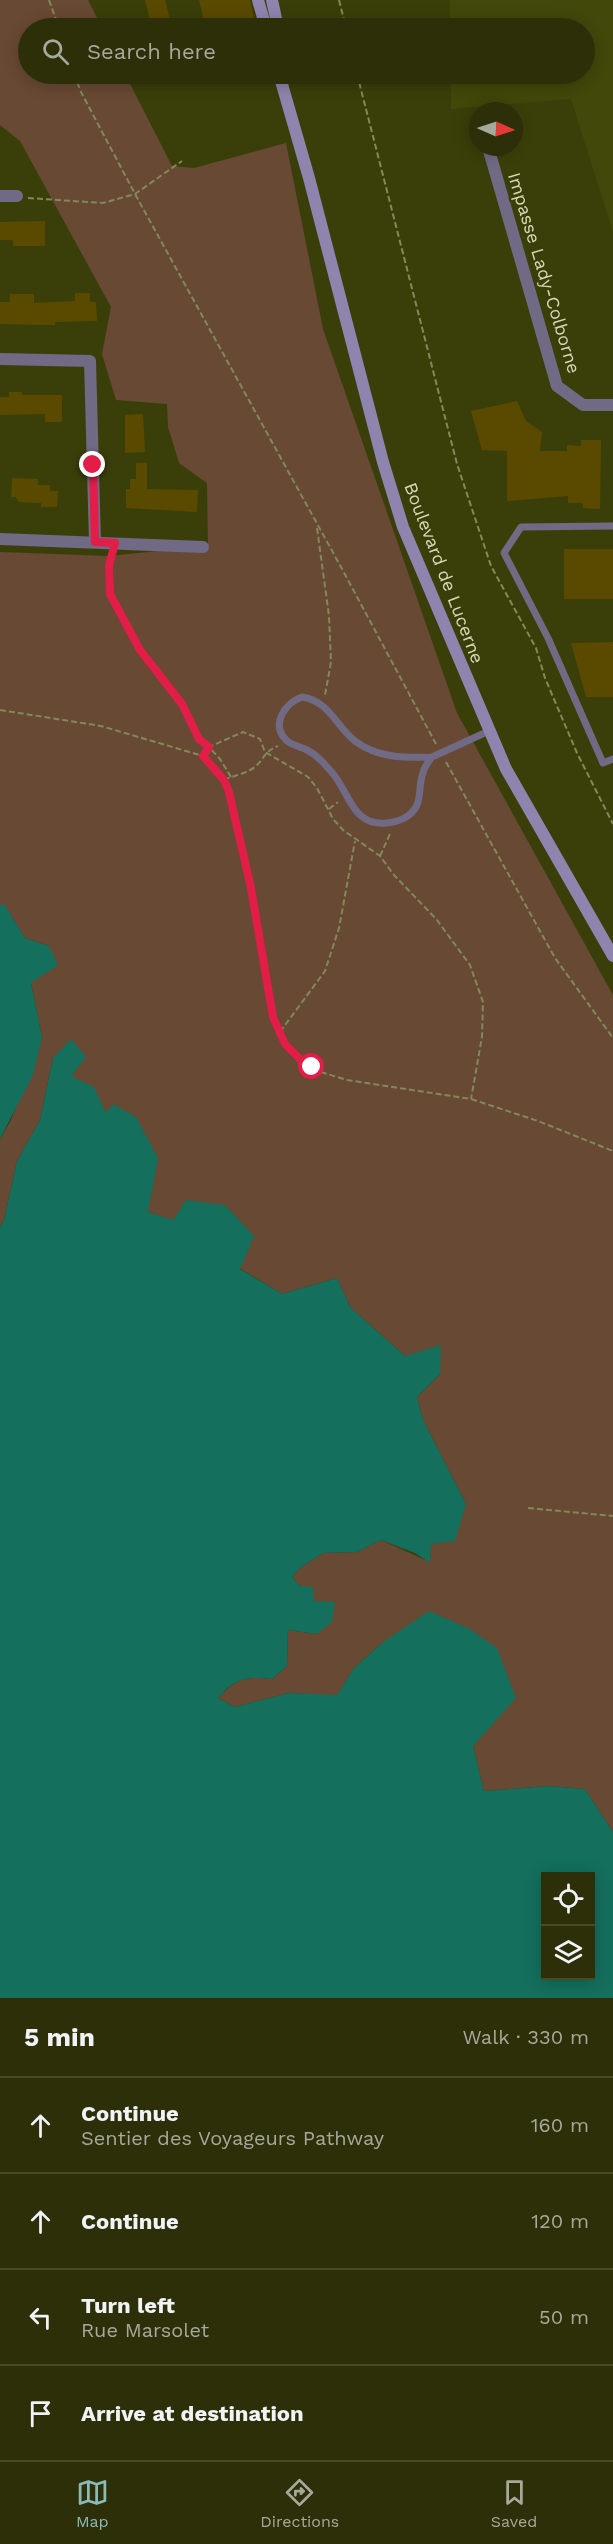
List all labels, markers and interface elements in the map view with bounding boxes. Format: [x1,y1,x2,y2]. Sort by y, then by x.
search box [18,18,595,84]
icon: search [39,35,72,68]
text: Search here [87,39,216,64]
north arrow [469,102,523,156]
street label: Impasse Lady-Colborne [504,170,585,376]
route end [79,451,105,477]
street label: Boulevard de Lucerne [400,479,489,666]
route start [298,1053,324,1079]
map controls [541,1872,595,1980]
button: locate [541,1872,595,1926]
button: layers [541,1926,595,1980]
text: 5 min [24,2022,95,2052]
text: Walk · 330 m [462,2025,589,2049]
text: Continue [81,2101,179,2126]
icon: ahead [24,2109,57,2142]
text: 160 m [531,2113,589,2137]
text: Sentier des Voyageurs Pathway [81,2126,384,2150]
icon: ahead [24,2205,57,2238]
text: Continue [81,2209,179,2234]
text: 120 m [531,2209,589,2233]
text: Turn left [81,2293,175,2318]
icon: left [24,2301,57,2334]
text: 50 m [539,2305,589,2329]
text: Rue Marsolet [81,2318,209,2342]
icon: arrive [24,2397,57,2430]
text: Arrive at destination [81,2401,304,2426]
tab: Map [76,2476,109,2531]
tab: Directions [260,2476,339,2531]
tab: Saved [491,2476,537,2531]

